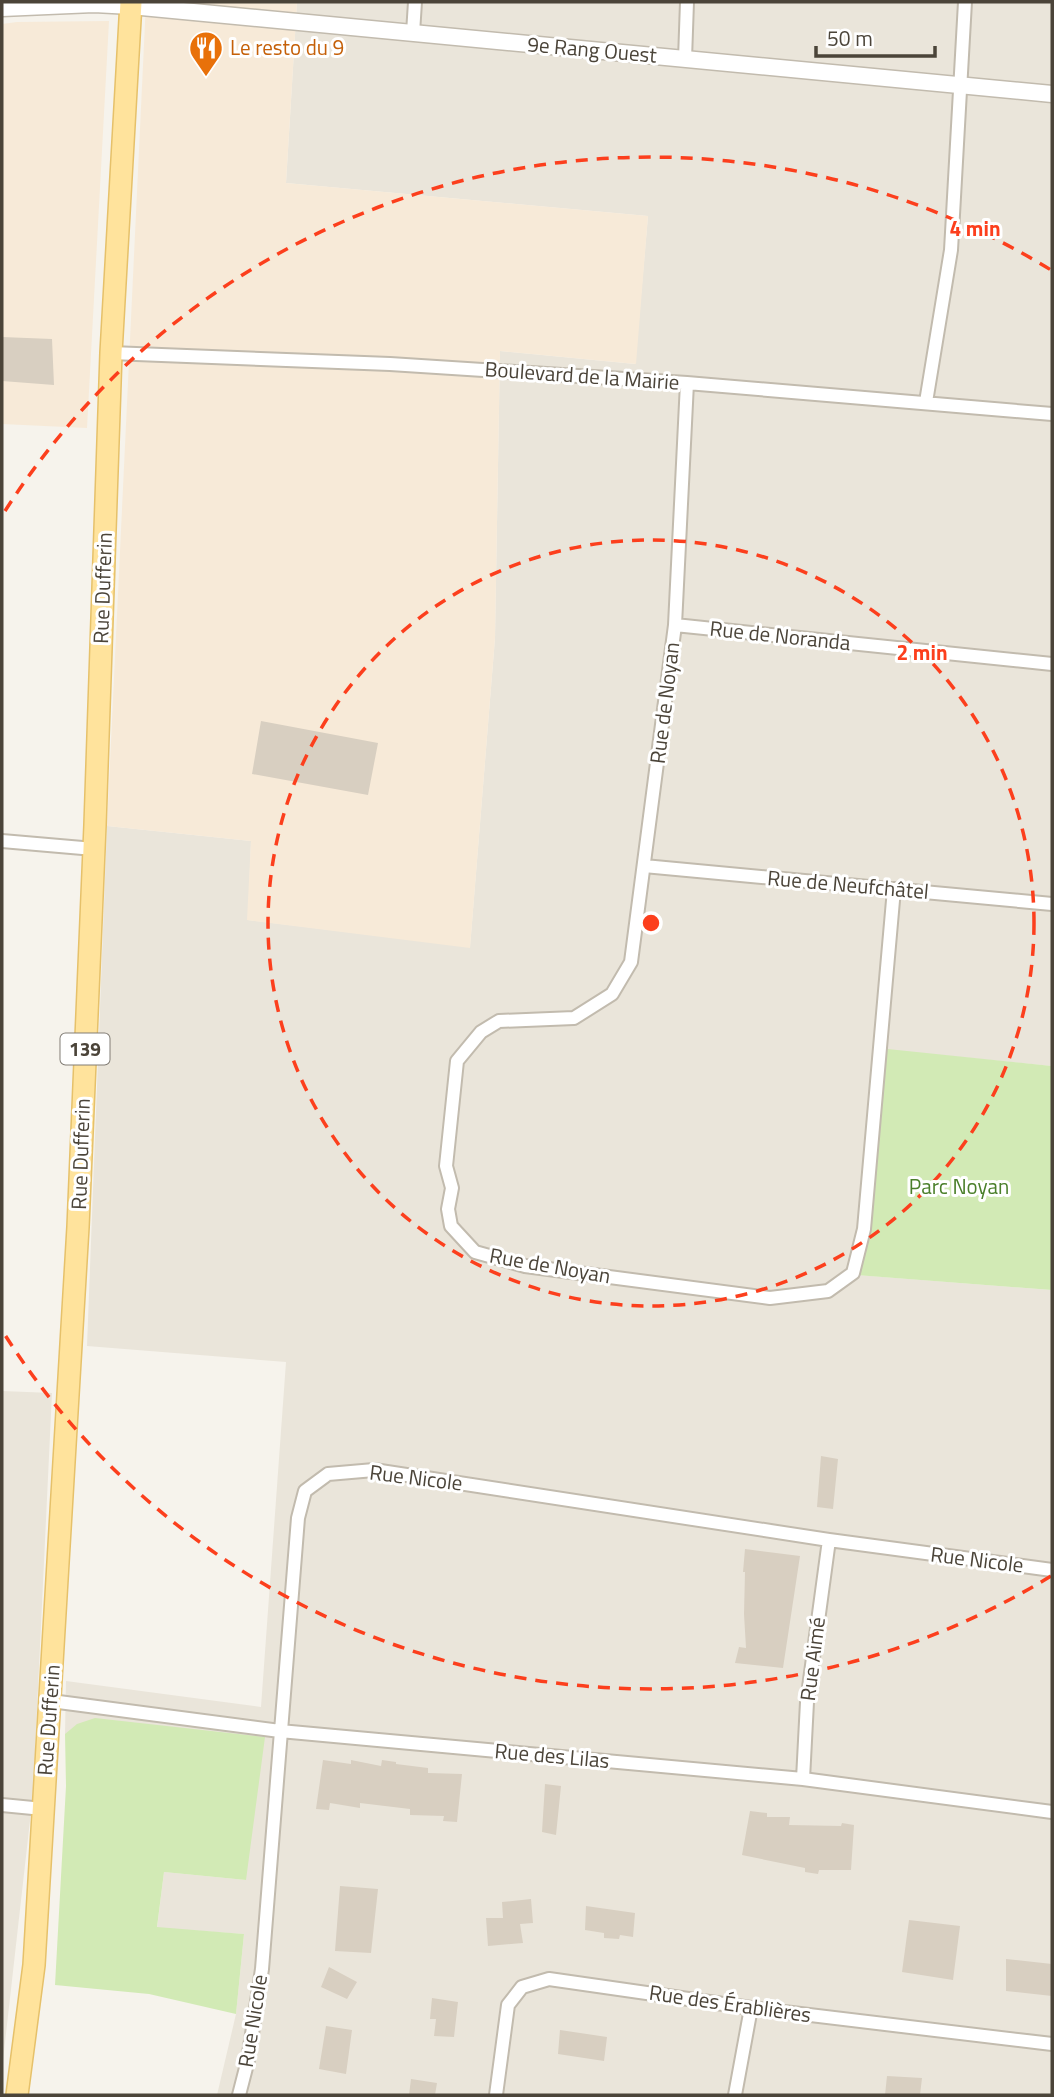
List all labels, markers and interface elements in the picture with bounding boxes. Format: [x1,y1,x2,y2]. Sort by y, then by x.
scale bar [816,14,935,58]
text: 50 m [827,22,873,54]
street label: 9e Rang Ouest [526,27,659,71]
restaurant icon: Le resto du 9 [187,29,225,78]
place label: Le resto du 9 [230,31,344,63]
text: 4 min [949,212,1001,244]
street label: Boulevard de la Mairie [484,352,681,398]
street label: Rue Dufferin [84,532,120,644]
street label: Rue de Noranda [708,612,853,658]
text: 2 min [896,636,948,668]
street label: Rue de Noyan [641,640,687,766]
street label: Rue de Neufchâtel [766,861,930,907]
centre of rings [639,911,663,935]
road number: 139 [60,1034,110,1064]
street label: Rue Dufferin [62,1098,98,1210]
park label: Parc Noyan [909,1170,1009,1202]
street label: Rue de Noyan [487,1239,613,1291]
street label: Rue Nicole [368,1455,465,1499]
street label: Rue Nicole [929,1537,1026,1581]
street label: Rue Aimé [791,1615,833,1703]
street label: Rue Dufferin [28,1663,68,1777]
street label: Rue des Lilas [493,1734,611,1776]
street label: Rue Nicole [229,1972,275,2070]
street label: Rue des Érablières [647,1976,813,2030]

